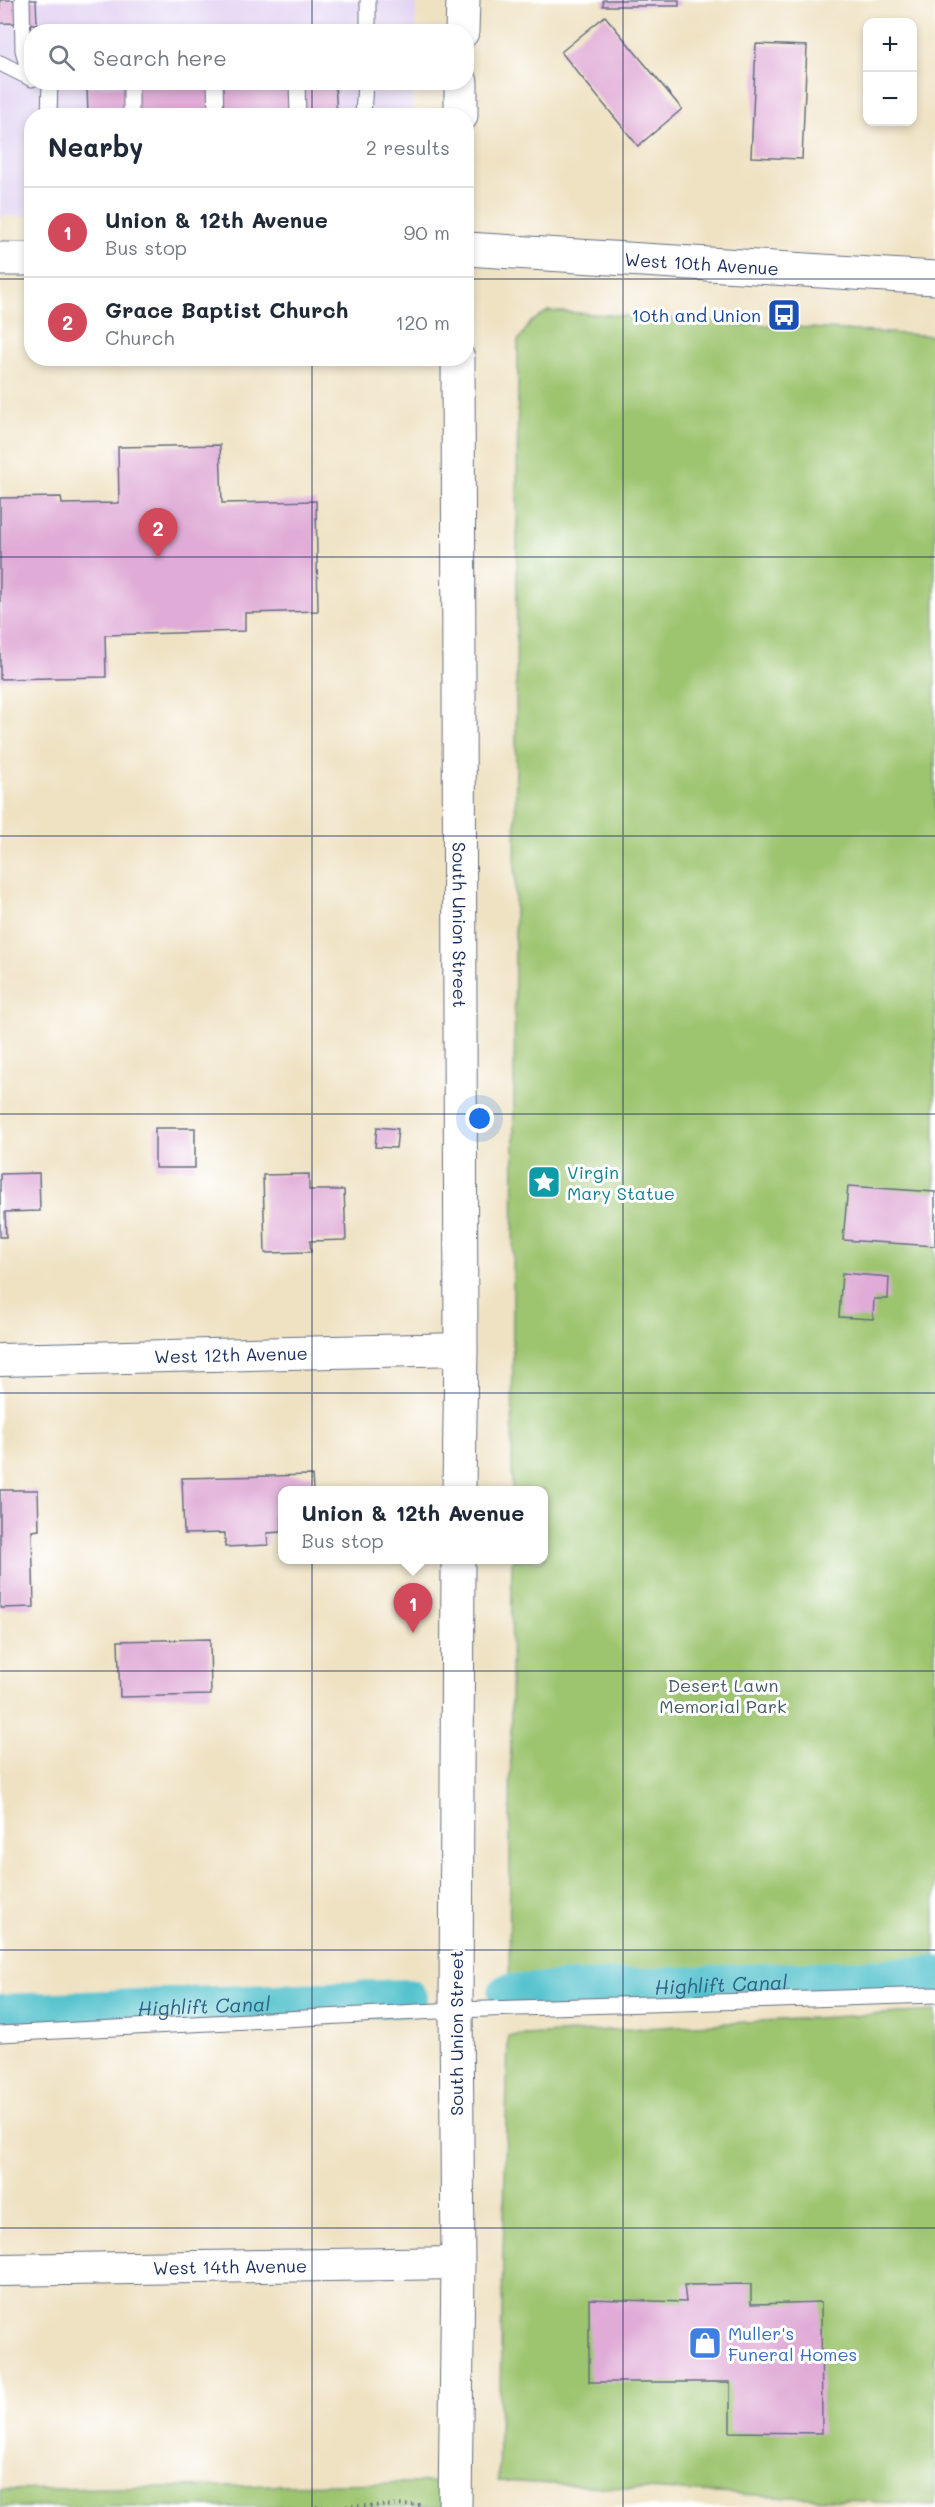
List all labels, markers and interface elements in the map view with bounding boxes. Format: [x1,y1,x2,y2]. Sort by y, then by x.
map controls [863,18,917,126]
button: + [863,18,917,72]
search box [24,24,474,90]
icon: search [45,41,78,74]
text: Search here [93,43,227,72]
button: − [863,72,917,126]
text: Nearby [48,130,143,164]
text: 2 results [366,134,450,160]
text: Union & 12th Avenue [105,205,328,234]
text: 1 [63,219,72,245]
text: 90 m [404,219,450,245]
text: Bus stop [105,234,187,260]
street label: West 10th Avenue [624,247,780,280]
text: Grace Baptist Church [105,295,348,324]
bus stop icon: 10th and Union [766,297,802,333]
place label: 10th and Union [632,303,761,327]
text: 2 [62,309,73,335]
text: 120 m [395,309,450,335]
text: Church [105,324,175,350]
pin: 2 [138,508,178,558]
street label: South Union Street [447,842,472,1008]
your location [465,1104,494,1133]
place label: Virgin Mary Statue [567,1160,675,1205]
place icon: Virgin Mary Statue [526,1164,562,1200]
street label: West 12th Avenue [154,1341,308,1368]
popup [278,1486,548,1564]
text: Union & 12th Avenue [302,1498,524,1527]
text: Bus stop [302,1527,384,1553]
pin: 1 [394,1584,432,1633]
park label: Desert Lawn Memorial Park [659,1673,787,1718]
street label: South Union Street [444,1950,468,2116]
water label: Highlift Canal [654,1968,788,2000]
water label: Highlift Canal [137,1990,271,2021]
street label: West 14th Avenue [153,2253,307,2280]
place label: Muller's Funeral Homes [728,2321,857,2366]
shop icon: Muller's Funeral Homes [687,2325,723,2361]

